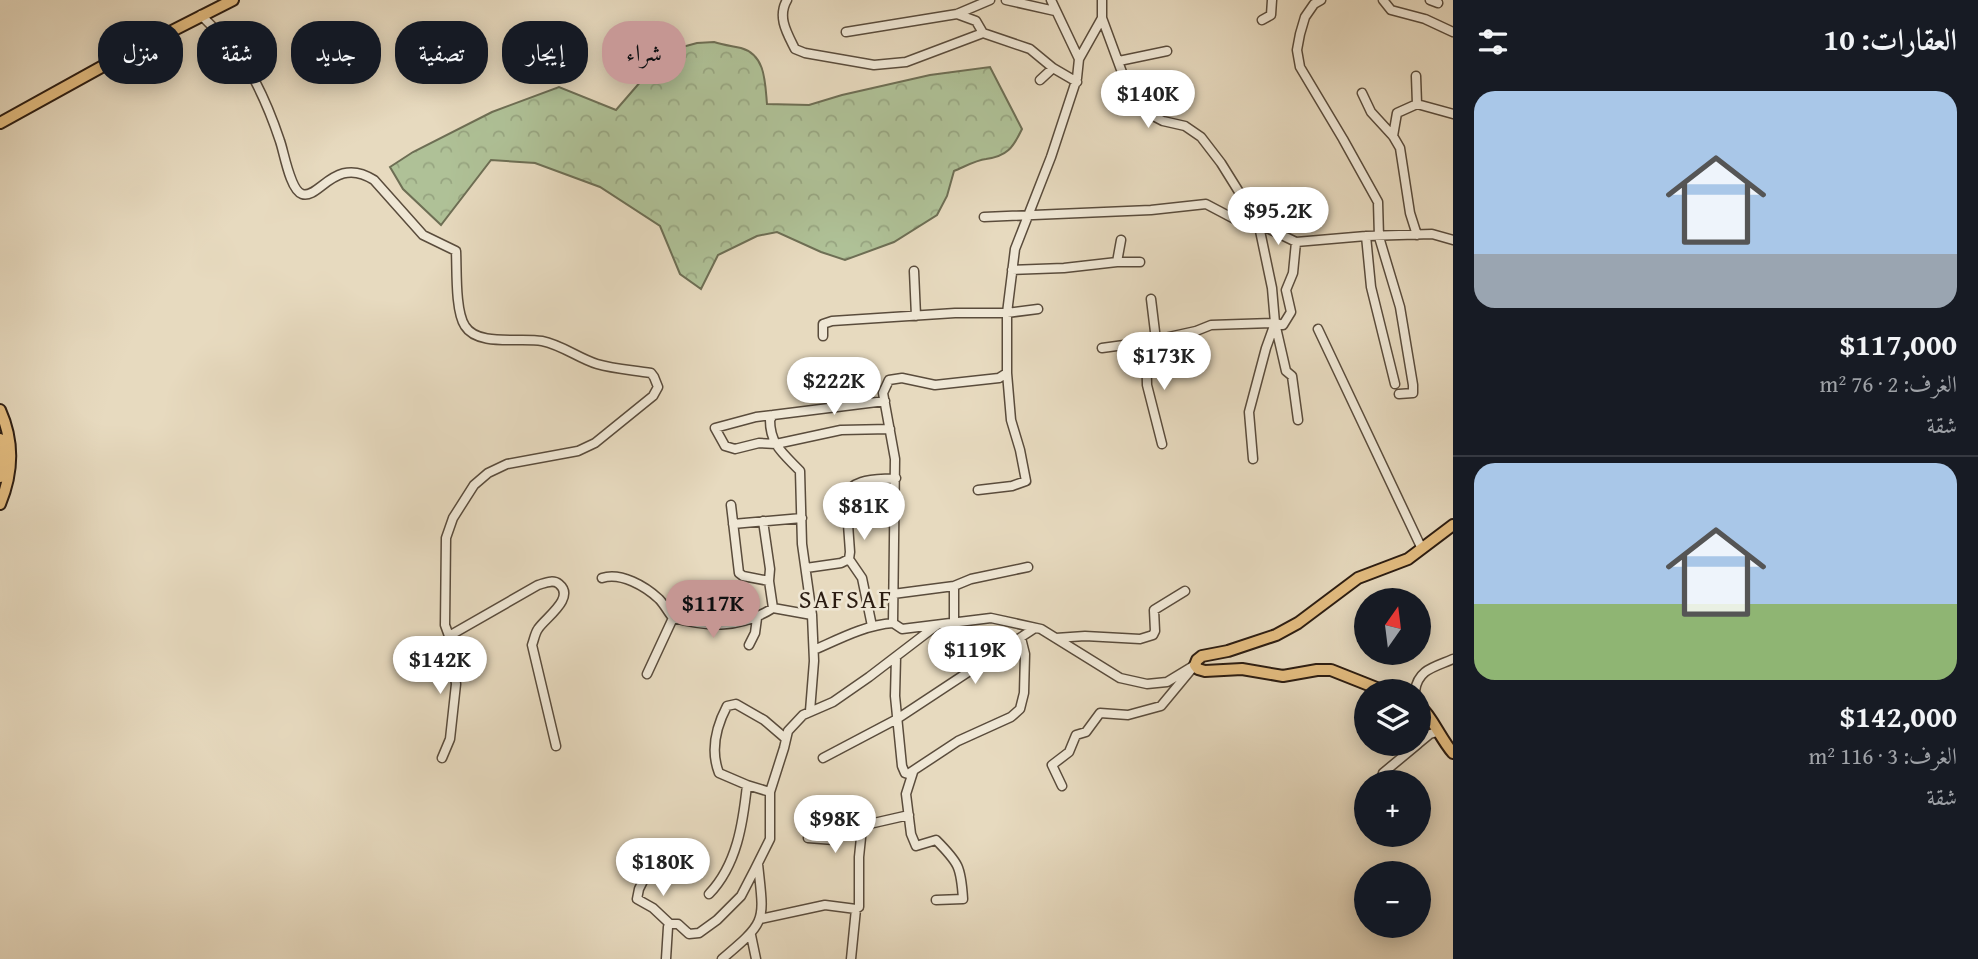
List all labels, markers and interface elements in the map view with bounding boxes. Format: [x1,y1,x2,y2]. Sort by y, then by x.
text: العقارات: 10 [1824,17,1957,61]
chip: منزل [98,21,183,84]
chip: شقة [197,21,277,84]
chip: جديد [291,21,381,84]
chip: تصفية [395,21,488,84]
chip: إيجار [502,21,588,84]
chip: شراء [602,21,686,84]
icon: filters [1474,23,1512,61]
pin: $140K [1099,71,1197,130]
text: $140K [1117,76,1179,109]
icon: home [1653,137,1779,263]
pin: $95.2K [1221,188,1335,247]
text: $95.2K [1244,193,1312,226]
text: $117,000 [1840,322,1957,366]
pin: $173K [1115,332,1213,392]
text: $173K [1133,338,1195,371]
pin: $222K [785,358,883,417]
text: $222K [803,363,865,396]
text: الغرف: 2 · 76 m² [1820,367,1957,400]
text: شقة [1927,408,1957,441]
pin: $81K [823,482,905,542]
text: $81K [839,488,889,521]
icon: home [1653,509,1779,635]
district label: SAFSAF [799,579,893,618]
pin: $117K [664,580,762,640]
text: $117K [682,586,744,619]
north arrow [1354,588,1432,665]
map controls [1354,588,1431,938]
pin: $119K [926,626,1024,686]
text: $119K [944,632,1006,665]
pin: $142K [391,636,489,696]
text: $142K [409,642,471,675]
button: layers [1354,679,1431,756]
text: $142,000 [1840,694,1957,738]
text: الغرف: 3 · 116 m² [1809,739,1957,772]
button: + [1354,770,1431,847]
text: شقة [1927,780,1957,813]
pin: $98K [794,796,876,855]
text: $98K [810,801,860,834]
pin: $180K [614,838,712,898]
text: $180K [632,844,694,877]
button: − [1354,861,1431,938]

